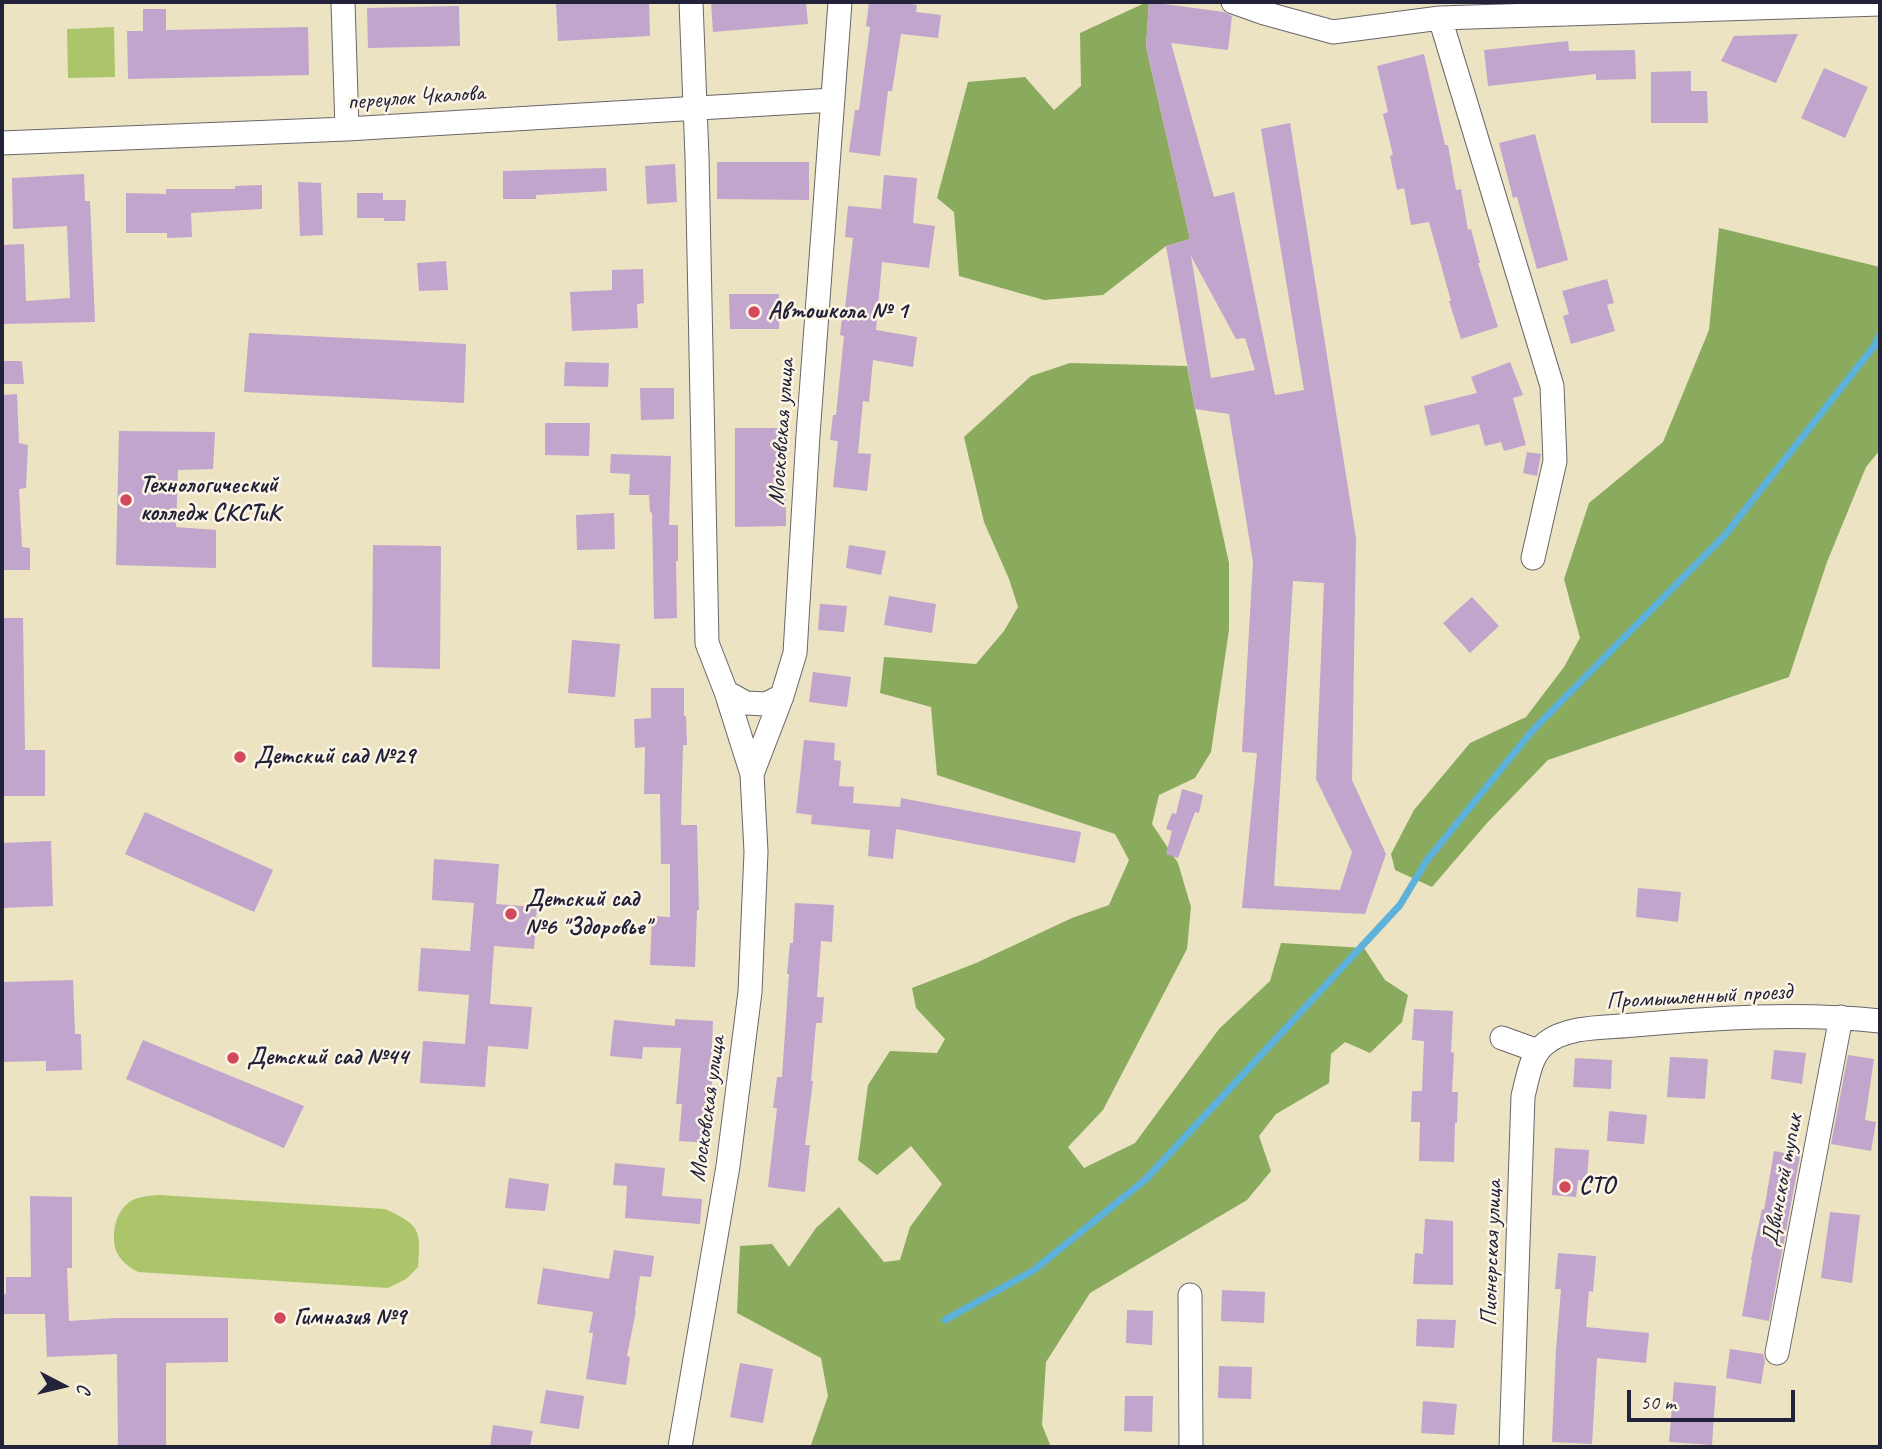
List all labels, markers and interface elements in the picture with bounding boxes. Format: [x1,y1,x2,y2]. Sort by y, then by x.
street label: переулок Чкалова [346,79,486,117]
place label: Автошкола № 1 [768,298,907,326]
marker: Автошкола № 1 [746,304,762,320]
street label: Московская улица [763,358,801,506]
place label: Технологический колледж СКСТиК [140,472,280,528]
marker: Технологический колледж СКСТиК [118,492,134,508]
place label: Детский сад №29 [254,743,415,771]
marker: Детский сад №29 [232,749,248,765]
place label: Детский сад №6 "Здоровье" [525,886,650,942]
marker: Детский сад №6 "Здоровье" [503,906,519,922]
street label: Промышленный проезд [1605,978,1793,1016]
street label: Московская улица [684,1034,732,1184]
place label: Детский сад №44 [247,1044,408,1072]
marker: Детский сад №44 [225,1050,241,1066]
street label: Двинской тупик [1756,1111,1810,1249]
place label: СТО [1579,1173,1614,1201]
street label: Пионерская улица [1475,1179,1509,1327]
marker: СТО [1557,1179,1573,1195]
place label: Гимназия №9 [294,1304,406,1332]
marker: Гимназия №9 [272,1310,288,1326]
north arrow [28,1351,98,1421]
scale bar [1630,1376,1798,1420]
text: С [71,1382,96,1395]
text: 50 m [1640,1389,1676,1415]

